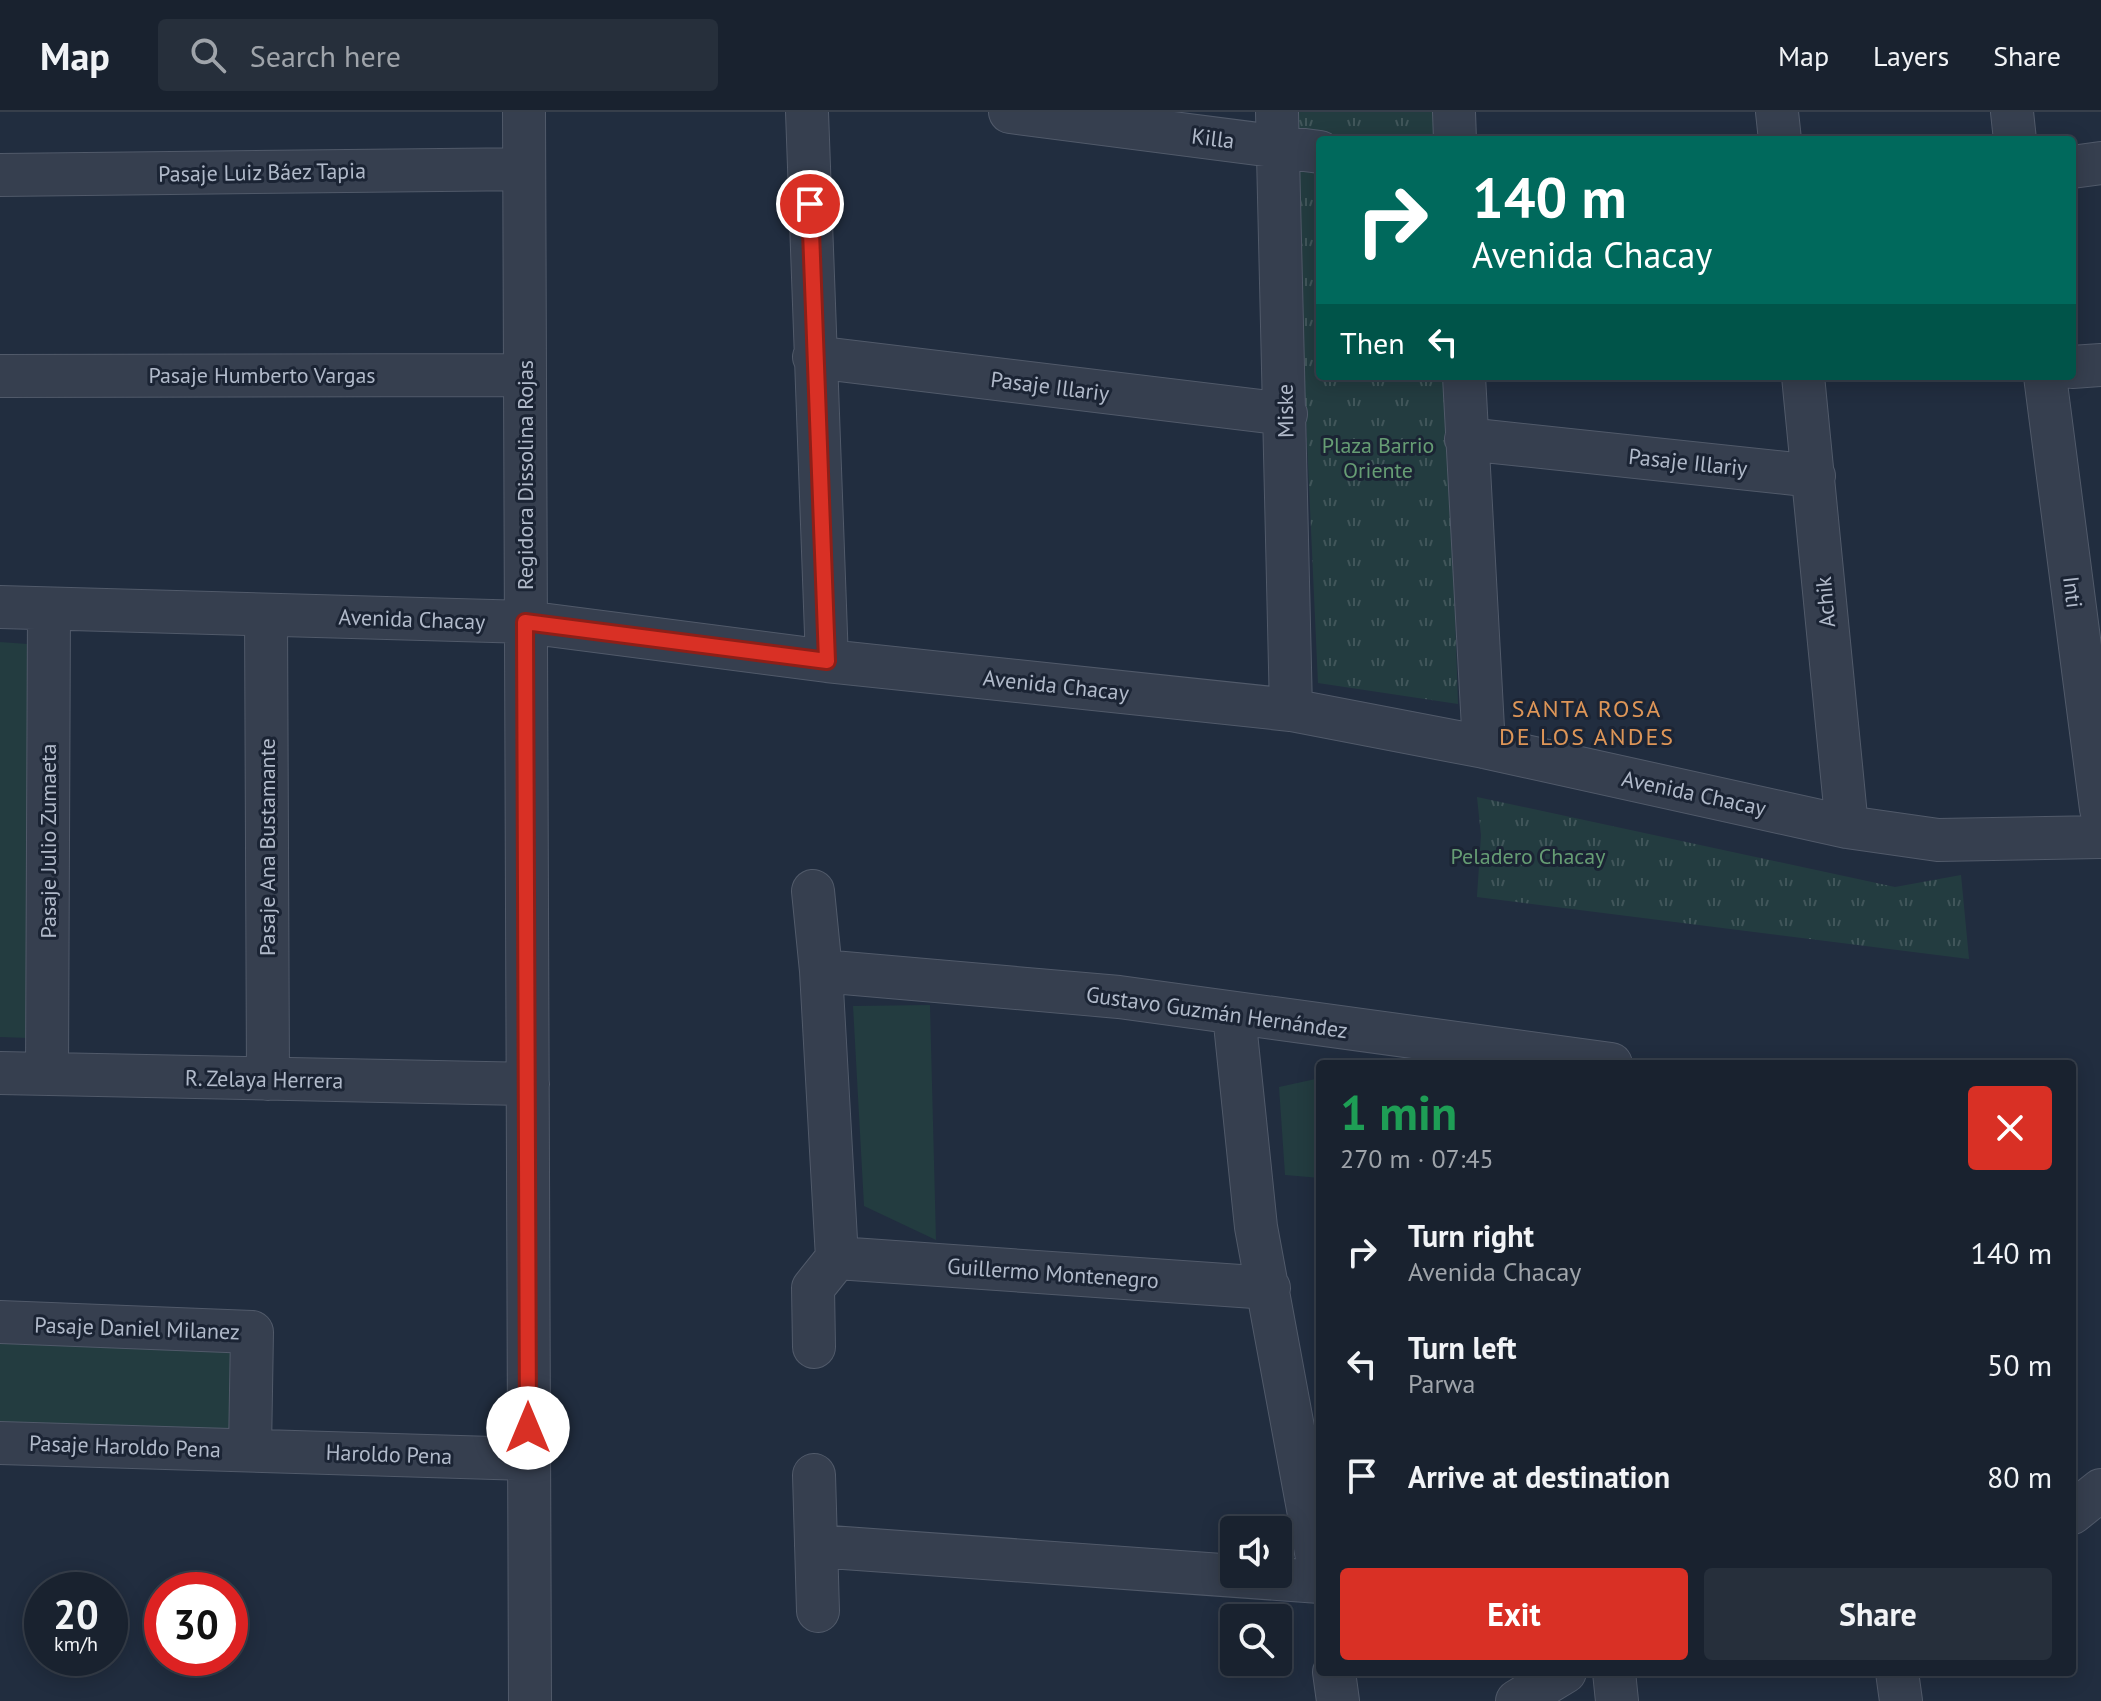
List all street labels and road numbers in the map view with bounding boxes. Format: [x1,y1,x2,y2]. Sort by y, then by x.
street label: Killa [1190,121,1236,155]
street label: Pasaje Luiz Báez Tapia [158,156,366,188]
street label: Regidora Dissolina Rojas [511,360,539,590]
street label: Pasaje Humberto Vargas [148,361,376,389]
street label: Pasaje Illariy [989,365,1112,407]
street label: Miske [1271,384,1299,438]
street label: Pasaje Illariy [1627,442,1750,482]
street label: Achik [1809,575,1841,629]
street label: Inti [2057,575,2089,609]
street label: Avenida Chacay [338,602,487,636]
street label: Avenida Chacay [982,663,1131,707]
street label: Pasaje Ana Bustamante [253,738,281,956]
street label: Pasaje Julio Zumaeta [34,744,62,939]
street label: Avenida Chacay [1619,764,1769,822]
street label: Gustavo Guzmán Hernández [1084,980,1350,1044]
street label: R. Zelaya Herrera [185,1064,343,1094]
street label: Guillermo Montenegro [946,1252,1160,1294]
street label: Pasaje Daniel Milanez [34,1310,240,1346]
street label: Pasaje Haroldo Pena [29,1429,221,1463]
street label: Haroldo Pena [325,1438,453,1470]

